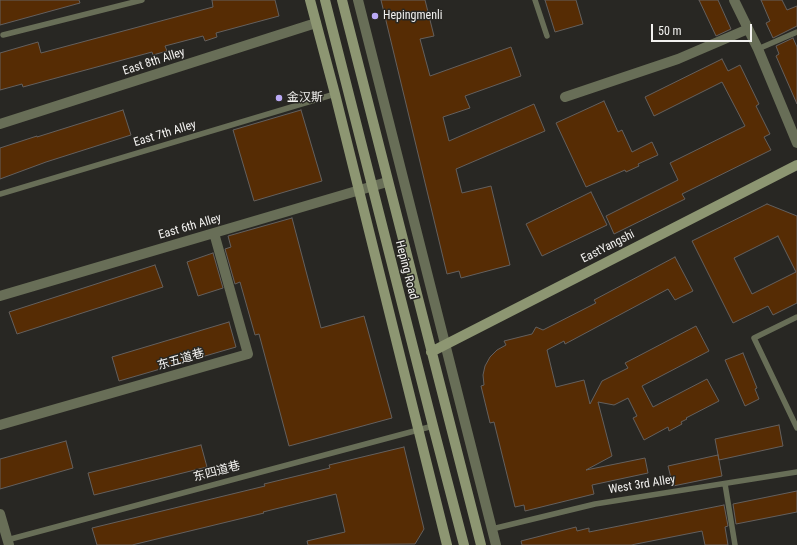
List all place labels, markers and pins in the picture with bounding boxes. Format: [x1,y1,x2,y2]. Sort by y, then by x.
place label: Hepingmenli [383,9,442,23]
marker: Hepingmenli [370,11,380,21]
place label: 金汉斯 [287,91,323,105]
marker: 金汉斯 [274,93,284,103]

